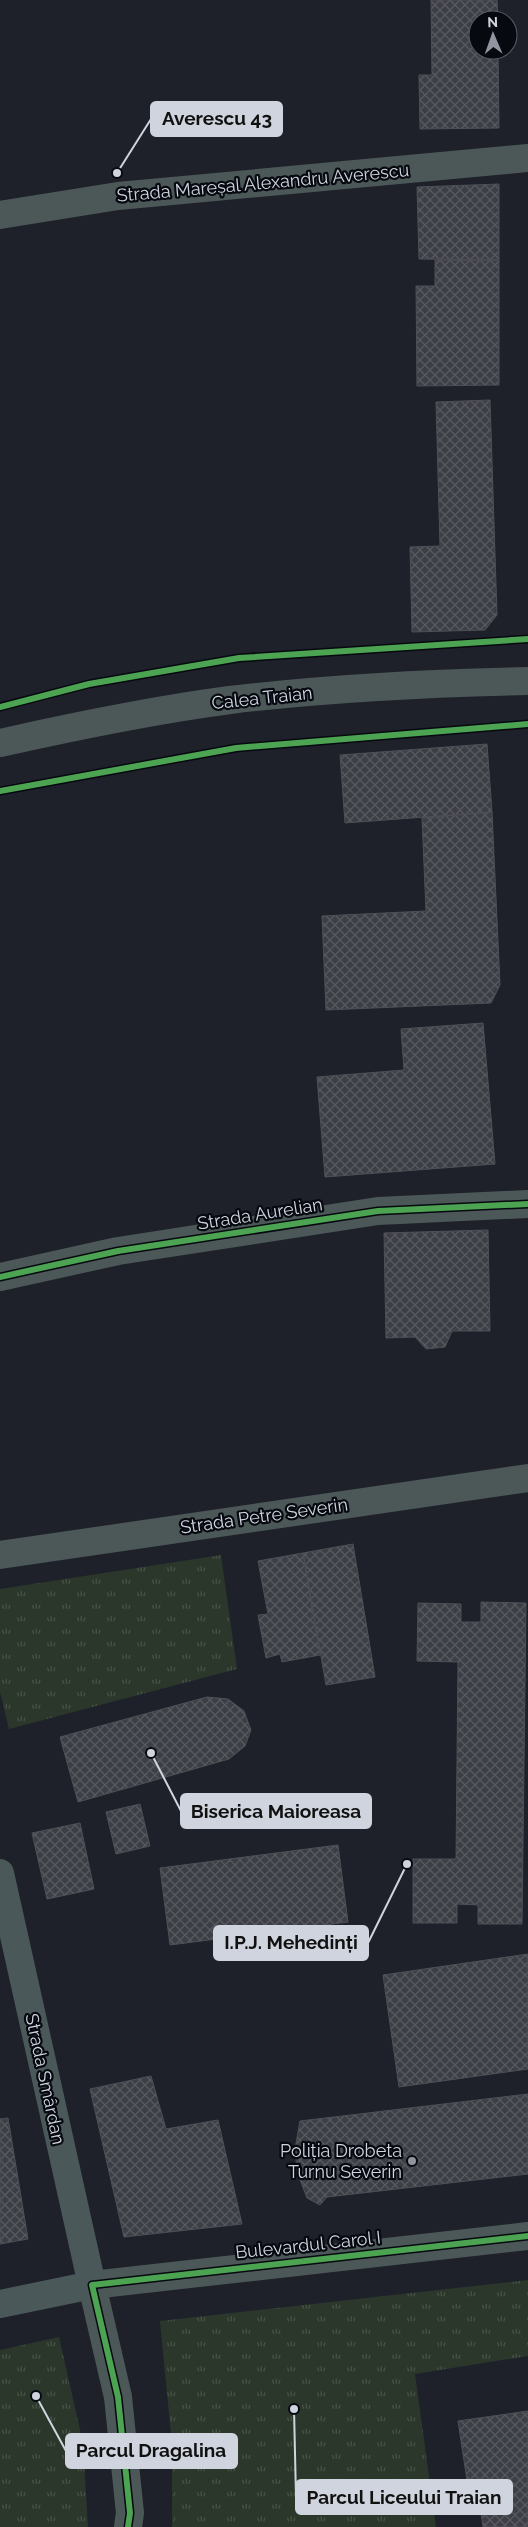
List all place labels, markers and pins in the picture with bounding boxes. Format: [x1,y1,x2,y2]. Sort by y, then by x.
callout: Averescu 43 [151,102,282,136]
callout: Biserica Maioreasa [181,1794,371,1828]
callout: I.P.J. Mehedinți [214,1926,368,1960]
place label: Poliția Drobeta Turnu Severin [280,2140,402,2182]
marker: Poliția Drobeta Turnu Severin [406,2155,418,2167]
callout: Parcul Dragalina [66,2434,237,2468]
callout: Parcul Liceului Traian [296,2480,512,2514]

